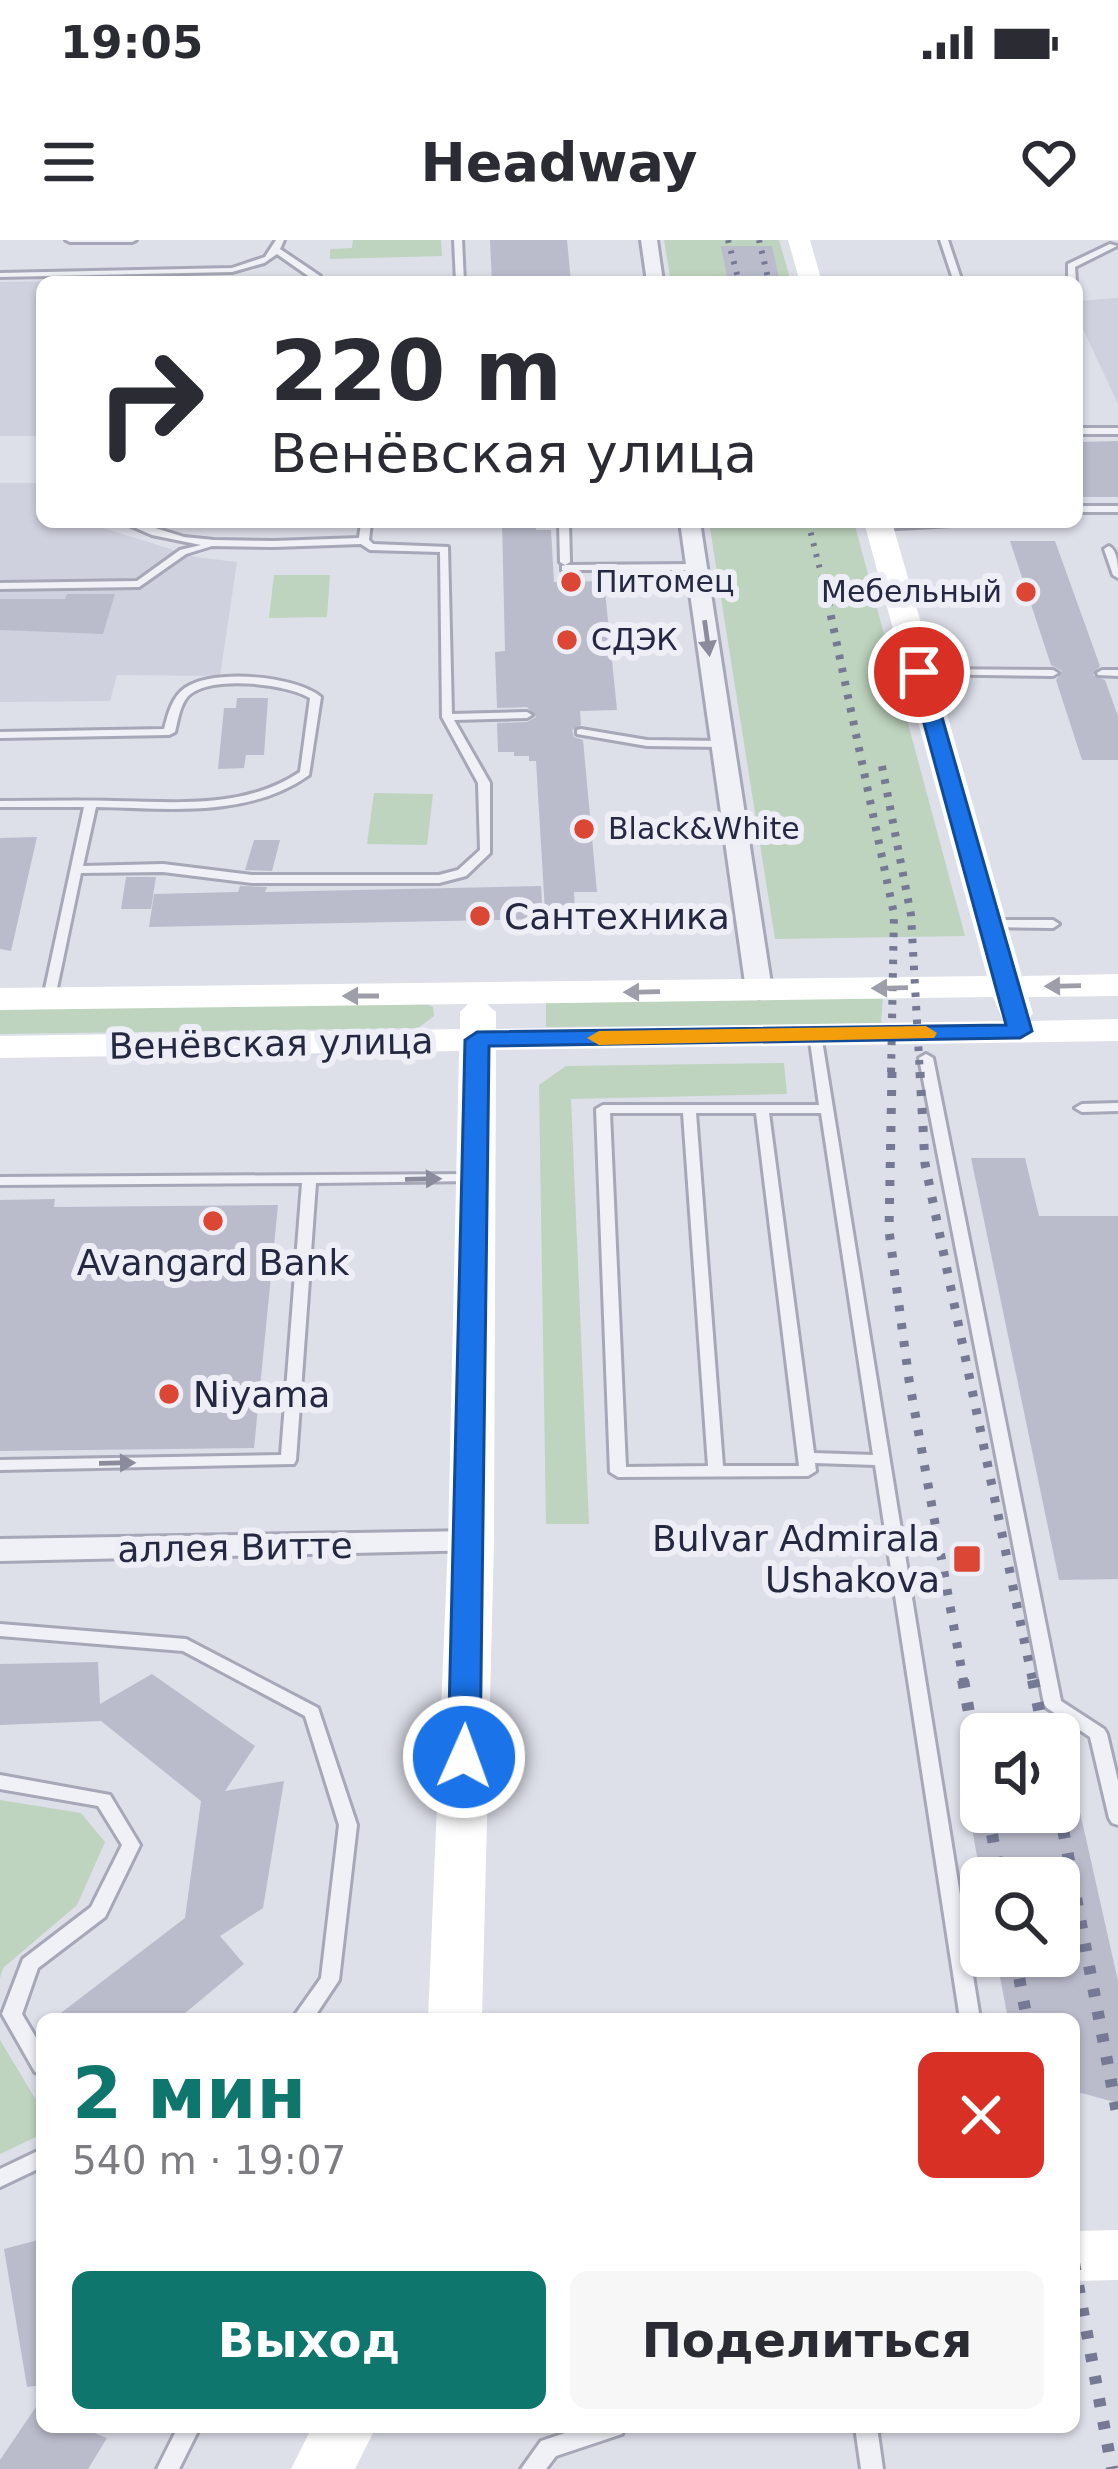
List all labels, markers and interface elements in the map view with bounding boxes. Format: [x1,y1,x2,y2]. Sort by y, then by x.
text: 19:05 [60,16,203,69]
icon: menu [36,129,102,195]
icon: heart [1016,129,1082,195]
text: Headway [421,131,697,194]
text: 220 m [270,322,562,420]
icon: right [72,324,228,480]
text: Венёвская улица [270,422,757,485]
place label: Питомец [595,564,734,599]
marker: Питомец [558,569,584,595]
place label: Мебельный [821,574,1002,609]
marker: Мебельный [1013,579,1039,605]
one-way arrow [698,620,717,657]
pin [868,621,970,723]
place label: СДЭК [591,622,678,657]
marker: СДЭК [554,627,580,653]
icon: arrive [886,639,952,705]
place label: Black&White [608,811,800,846]
marker: Black&White [571,816,597,842]
place label: Сантехника [504,896,730,937]
marker: Сантехника [467,903,493,929]
one-way arrow [1043,976,1081,996]
one-way arrow [870,979,908,998]
one-way arrow [622,983,660,1002]
one-way arrow [341,986,379,1006]
street label: Венёвская улица [108,1020,434,1067]
one-way arrow [405,1169,443,1188]
marker: Avangard Bank [200,1208,226,1234]
place label: Avangard Bank [77,1242,349,1283]
place label: Niyama [193,1374,330,1415]
marker: Niyama [156,1381,182,1407]
one-way arrow [99,1453,137,1472]
place label: Bulvar Admirala Ushakova [652,1518,940,1600]
street label: аллея Витте [117,1525,353,1570]
marker: Bulvar Admirala Ushakova [951,1543,983,1575]
position arrow [401,1694,527,1820]
map controls [960,1713,1080,1977]
button: sound [960,1713,1080,1833]
button: search [960,1857,1080,1977]
text: 2 мин [72,2051,306,2135]
button: close [918,2052,1044,2178]
text: 540 m · 19:07 [72,2138,346,2183]
button: Выход [72,2271,546,2409]
button: Поделиться [570,2271,1044,2409]

